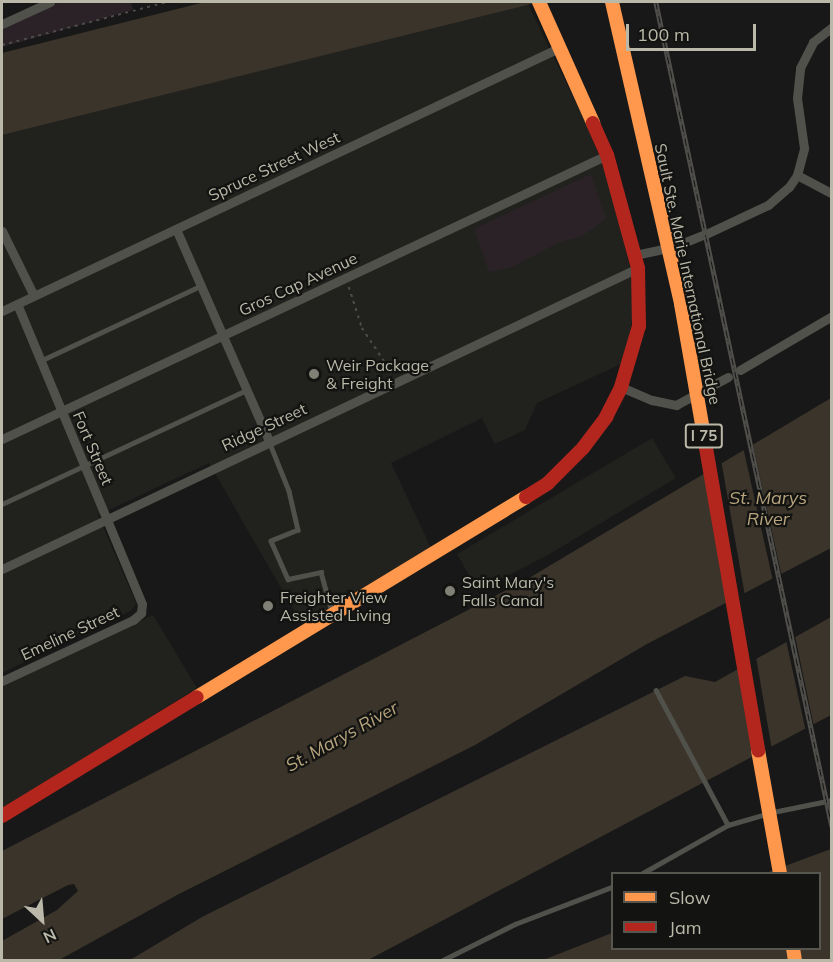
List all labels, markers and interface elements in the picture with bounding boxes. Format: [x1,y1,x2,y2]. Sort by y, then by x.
scale bar [629,12,760,50]
text: 100 m [637,23,690,46]
street label: Spruce Street West [205,127,343,205]
street label: Sault Ste. Marie International Bridge [651,142,725,406]
street label: Gros Cap Avenue [236,248,360,320]
place label: Weir Package & Freight [326,355,429,393]
marker: Weir Package & Freight [307,367,321,381]
street label: Ridge Street [219,399,309,455]
street label: Fort Street [69,408,117,488]
road number: I 75 [684,424,724,448]
water label: St. Marys River [729,488,807,530]
place label: Saint Mary's Falls Canal [462,572,554,610]
marker: Saint Mary's Falls Canal [443,584,457,598]
place label: Freighter View Assisted Living [280,587,391,625]
marker: Freighter View Assisted Living [261,599,275,613]
street label: Emeline Street [18,602,122,664]
water label: St. Marys River [282,697,402,777]
legend [611,872,821,950]
text: Slow [669,886,710,909]
north arrow [12,890,72,950]
text: Jam [669,916,702,939]
text: N [40,925,60,948]

